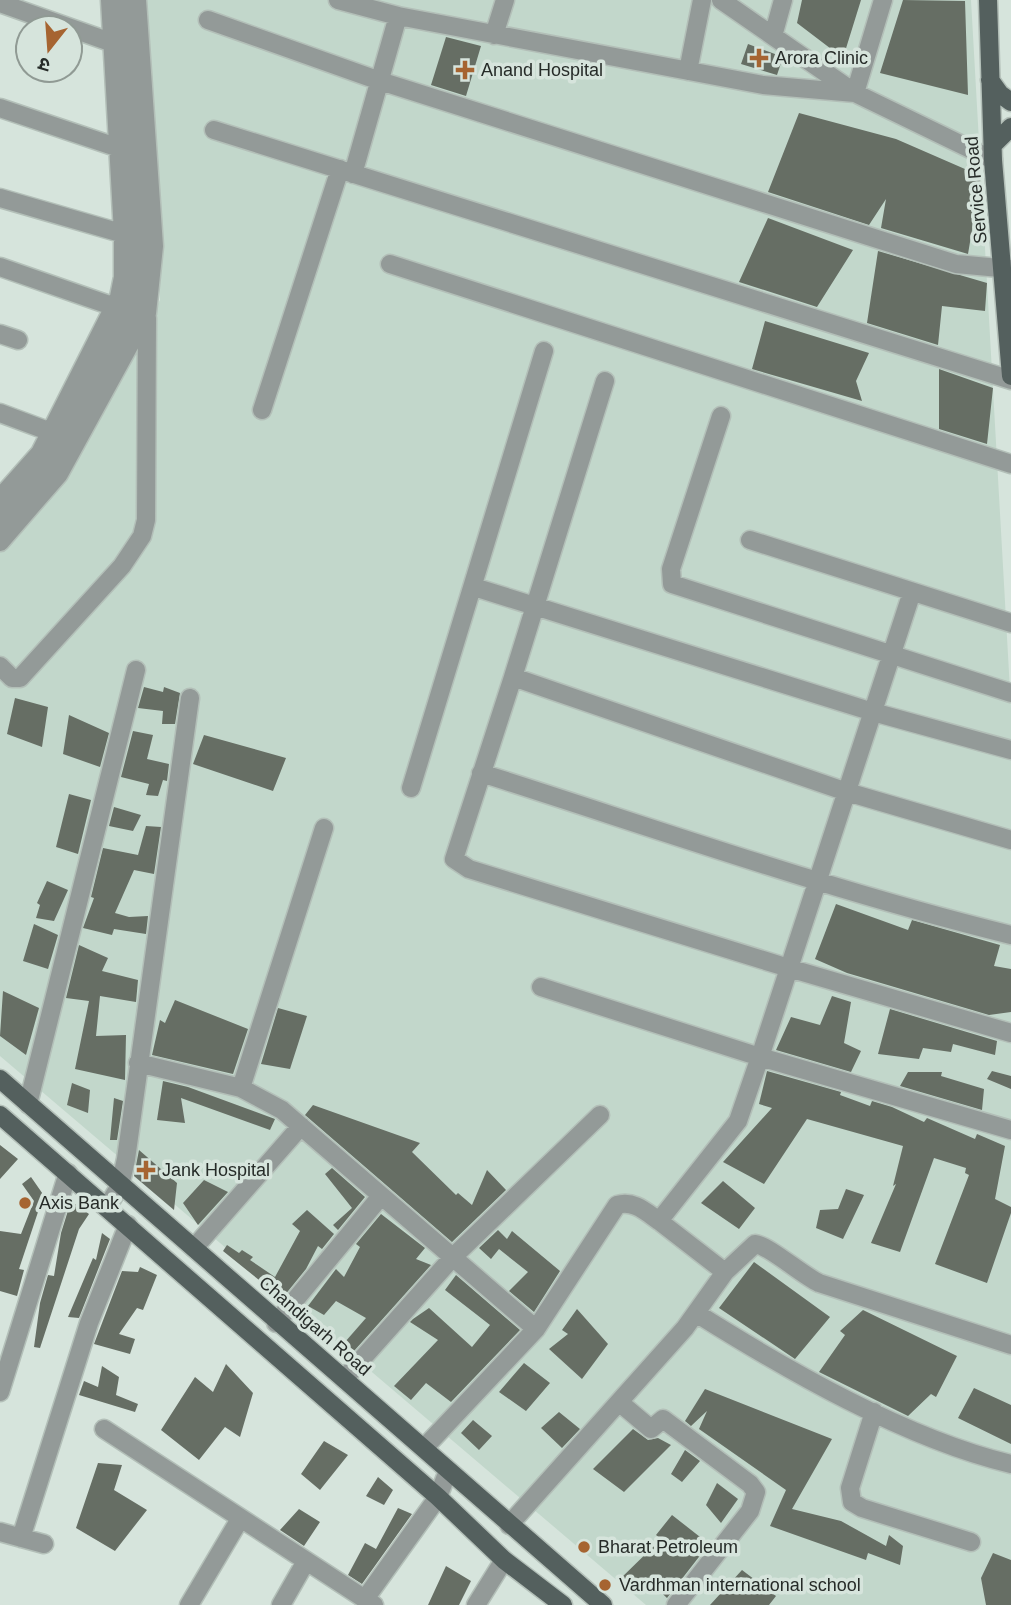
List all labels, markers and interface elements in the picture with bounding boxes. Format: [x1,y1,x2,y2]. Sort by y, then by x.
north arrow [14,14,84,84]
marker: Arora Clinic [749,48,769,68]
place label: Arora Clinic [775,48,868,68]
text: उ [35,53,53,76]
marker: Anand Hospital [455,60,475,80]
place label: Anand Hospital [481,60,603,80]
street label: Service Road [961,135,991,245]
marker: Jank Hospital [136,1160,156,1180]
place label: Jank Hospital [162,1160,270,1180]
place label: Axis Bank [39,1193,120,1213]
marker: Axis Bank [17,1195,33,1211]
street label: Chandigarh Road [255,1272,375,1380]
place label: Bharat Petroleum [598,1537,738,1557]
marker: Bharat Petroleum [576,1539,592,1555]
place label: Vardhman international school [619,1575,861,1595]
marker: Vardhman international school [597,1577,613,1593]

